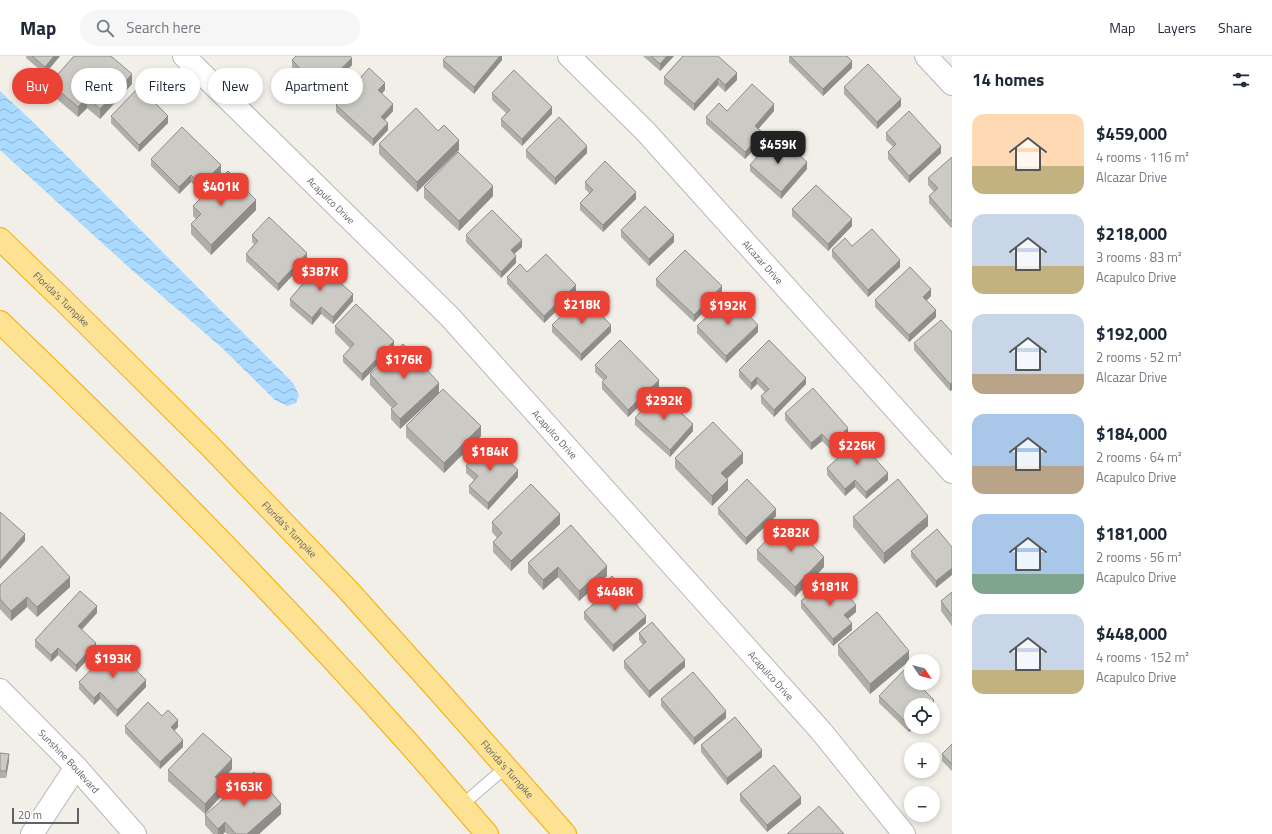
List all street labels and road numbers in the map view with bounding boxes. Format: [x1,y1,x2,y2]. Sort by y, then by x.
street label: Acapulco Drive [304,173,358,227]
street label: Alcazar Drive [739,237,787,287]
street label: Florida's Turnpike [30,268,93,330]
street label: Acapulco Drive [529,406,581,462]
street label: Florida's Turnpike [259,497,320,561]
street label: Acapulco Drive [745,647,797,704]
street label: Sunshine Boulevard [35,725,103,796]
street label: Florida's Turnpike [478,736,537,801]

